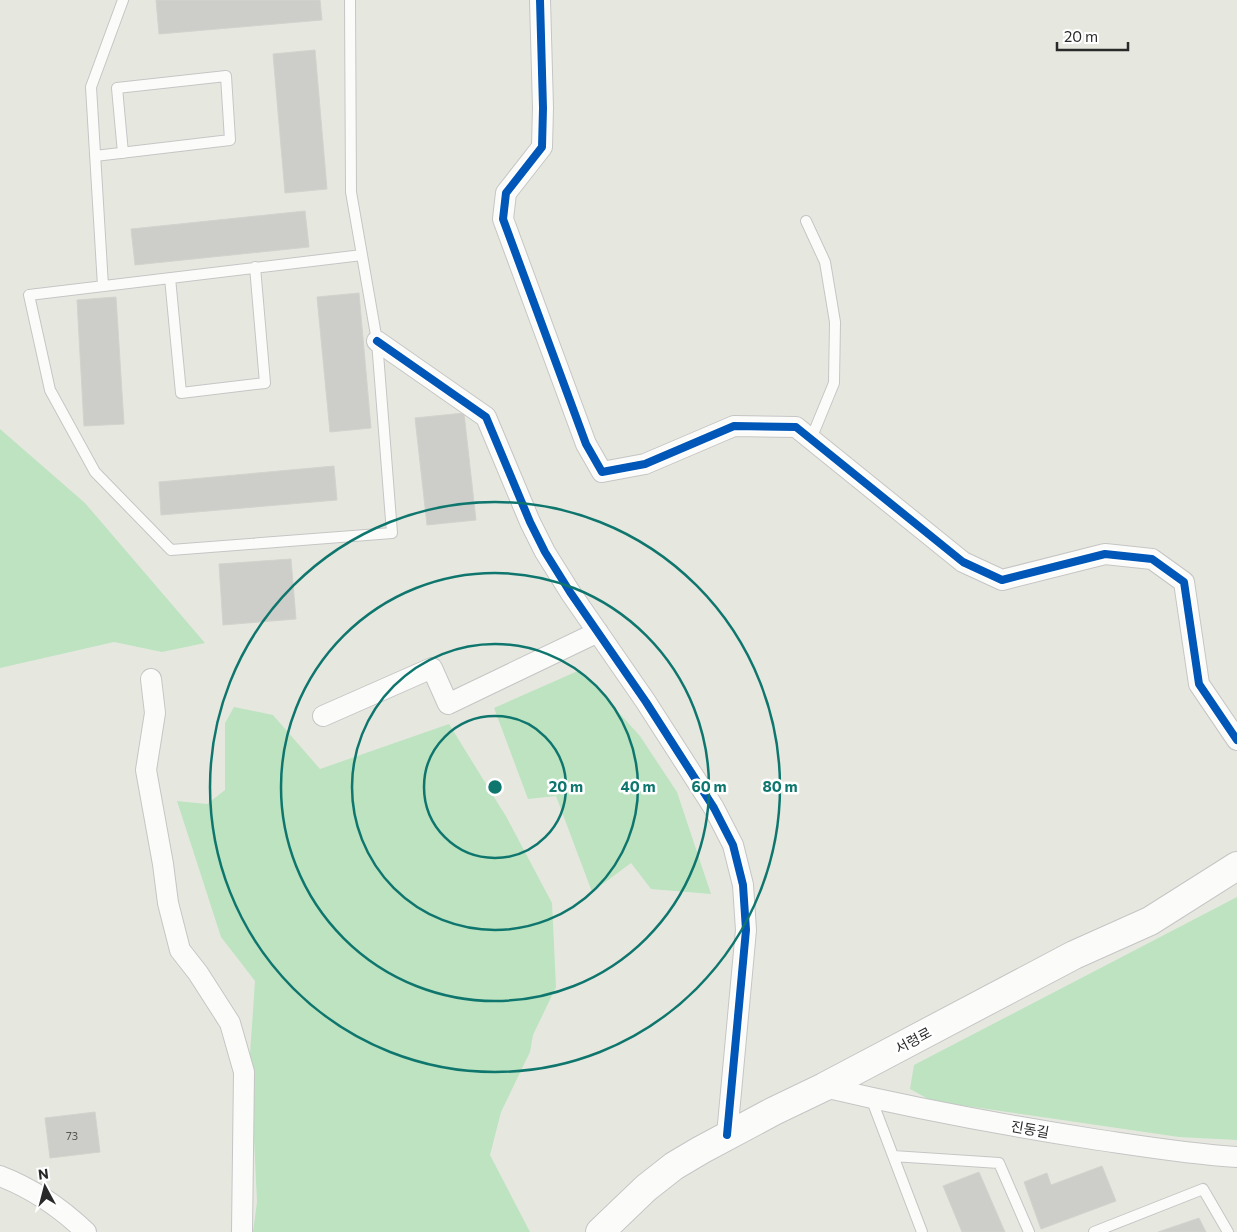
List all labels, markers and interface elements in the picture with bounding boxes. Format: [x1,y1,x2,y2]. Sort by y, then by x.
scale bar [1057,20,1128,52]
text: 20 m [1064,27,1098,45]
text: 20 m [549,777,583,795]
text: 40 m [620,777,656,795]
text: 60 m [691,777,727,795]
text: 80 m [762,777,798,795]
centre of rings [486,778,504,796]
street label: 서령로 [892,1023,934,1057]
street label: 진동길 [1009,1117,1051,1141]
house number: 73 [66,1129,78,1142]
north arrow [20,1162,70,1212]
text: N [37,1165,50,1183]

